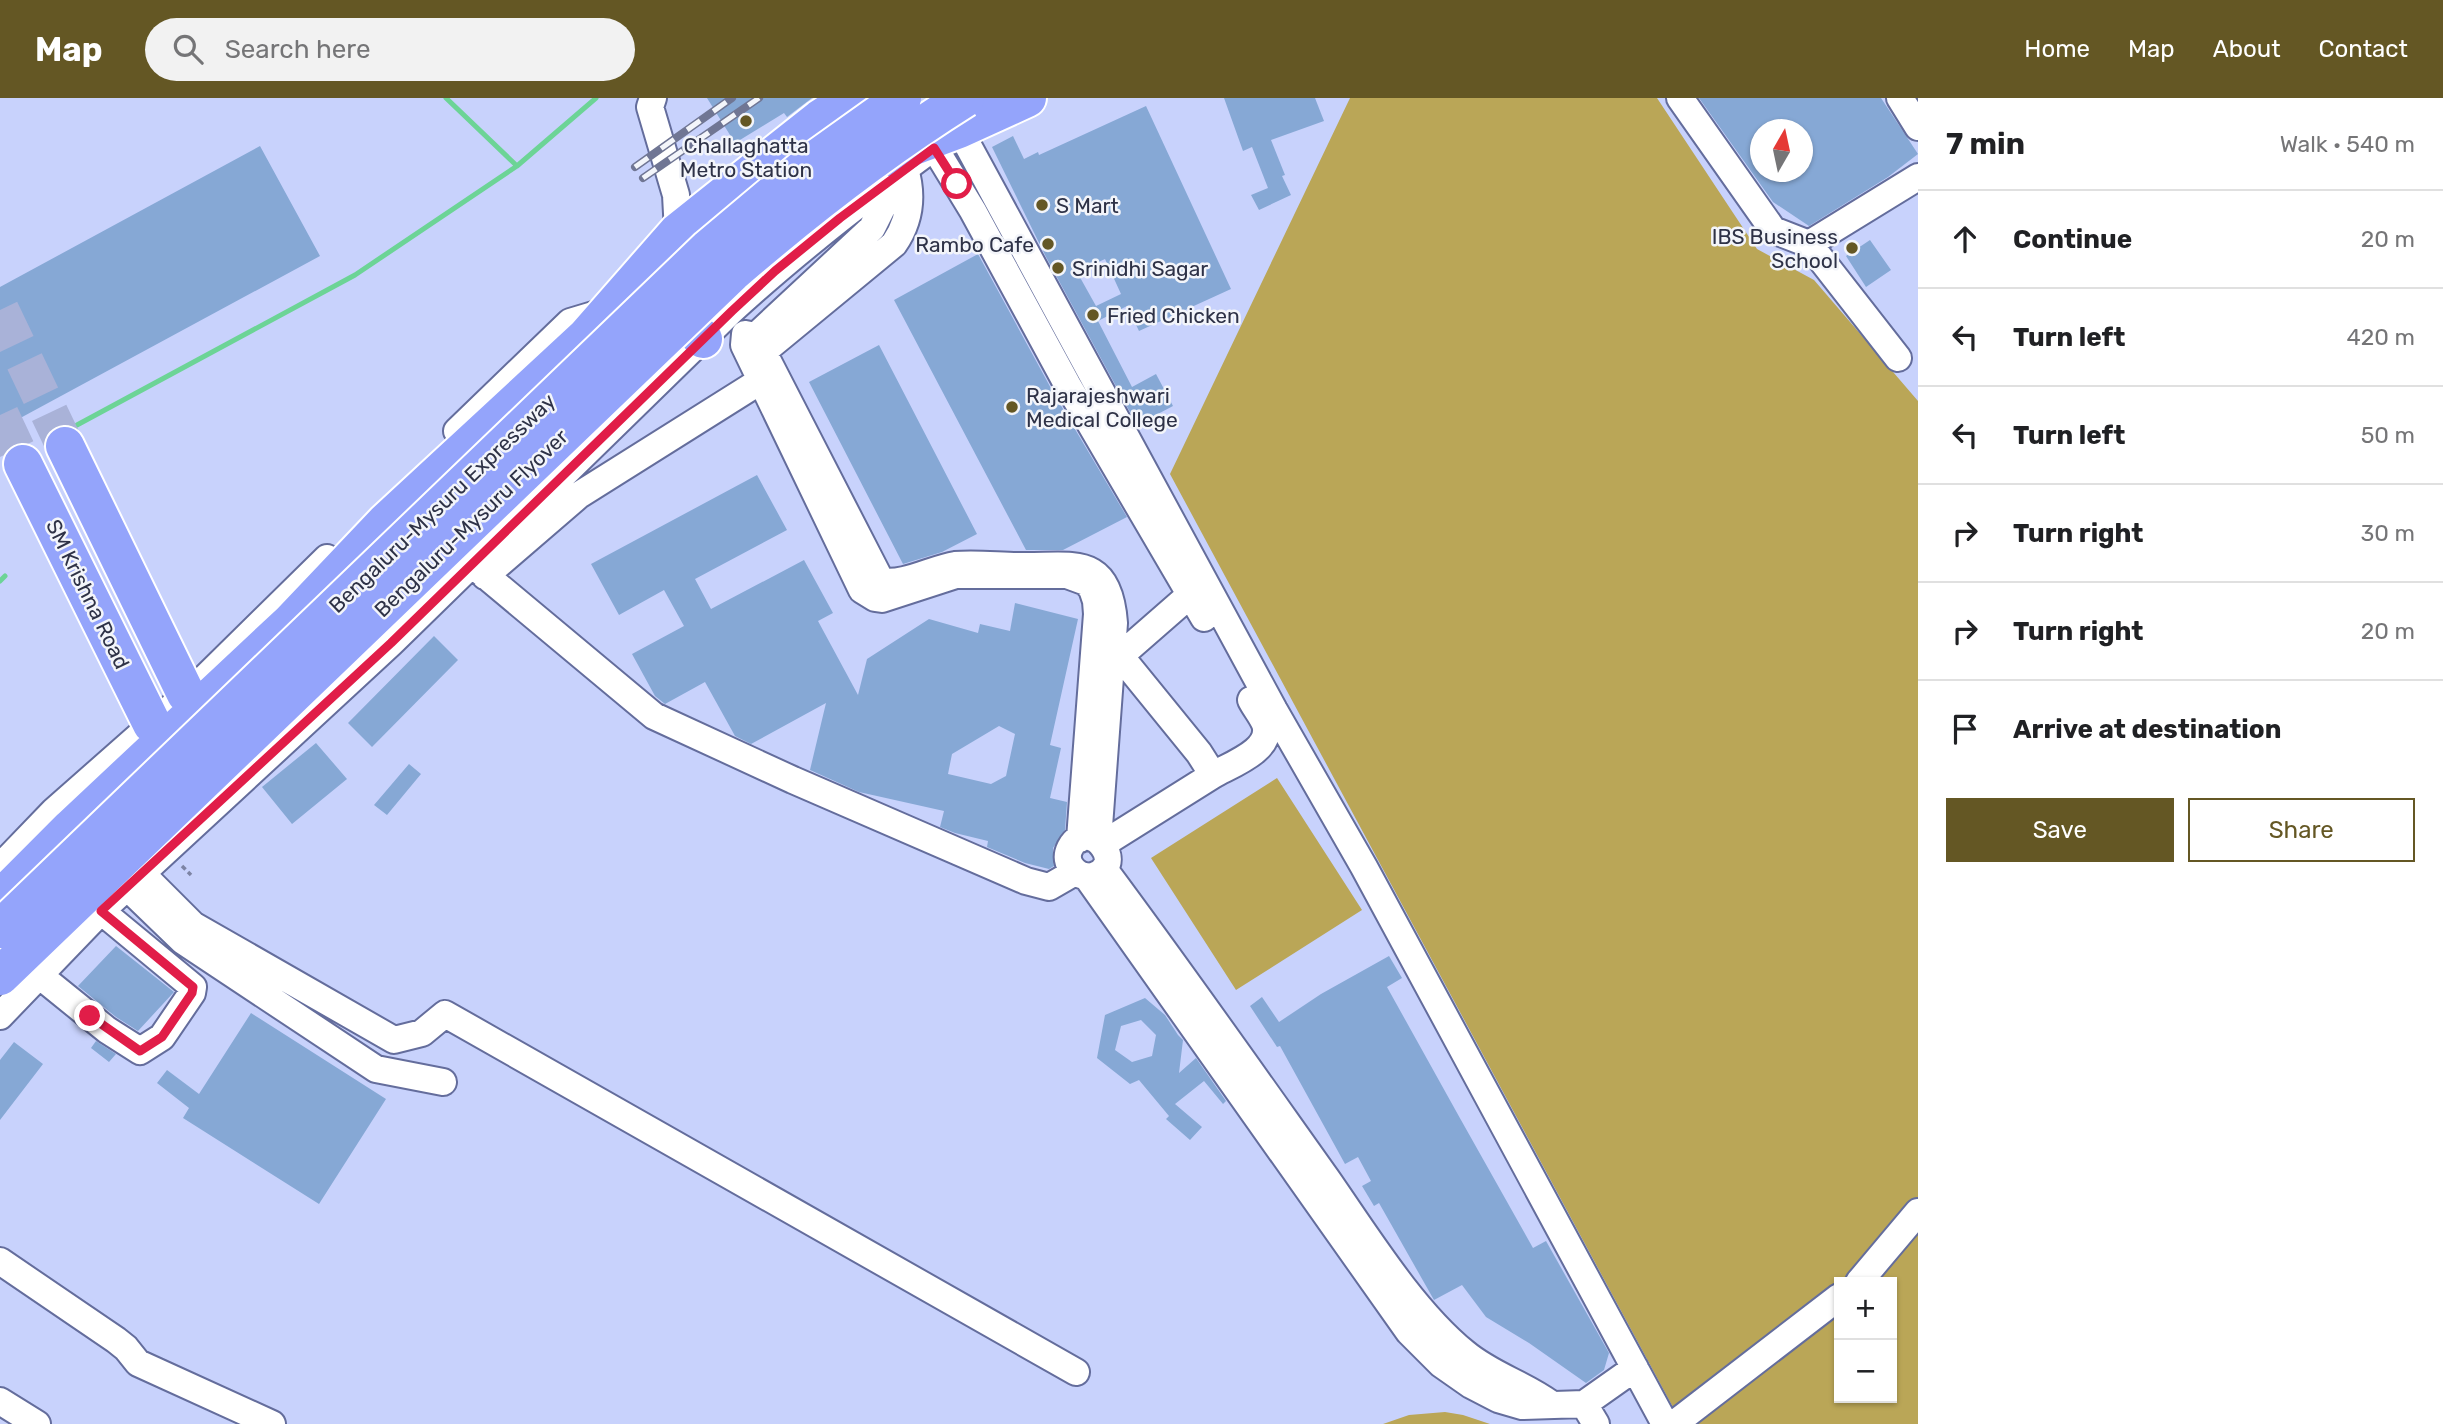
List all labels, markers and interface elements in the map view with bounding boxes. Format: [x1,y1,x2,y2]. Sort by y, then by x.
search box [145,18,635,81]
text: Map [35,30,103,69]
icon: search [169,30,207,68]
text: Search here [225,34,370,65]
text: Home [2024,35,2090,63]
text: Map [2128,35,2175,63]
text: About [2213,35,2281,63]
text: Contact [2319,35,2408,63]
marker: Challaghatta Metro Station [738,113,754,129]
north arrow [1750,119,1813,182]
text: 7 min [1946,126,2025,162]
text: Walk · 540 m [2280,130,2415,158]
place label: Challaghatta Metro Station [680,133,812,182]
route start [941,168,972,199]
place label: S Mart [1056,193,1119,218]
marker: S Mart [1034,197,1050,213]
icon: ahead [1946,220,1984,258]
place label: IBS Business School [1712,224,1838,273]
text: Continue [2013,224,2132,255]
text: 20 m [2361,225,2415,253]
place label: Rambo Cafe [915,232,1034,257]
marker: Rambo Cafe [1040,236,1056,252]
marker: IBS Business School [1844,240,1860,256]
place label: Srinidhi Sagar [1072,256,1208,281]
marker: Srinidhi Sagar [1050,260,1066,276]
place label: Fried Chicken [1107,303,1240,328]
marker: Fried Chicken [1085,307,1101,323]
icon: left [1946,318,1984,356]
text: Turn left [2013,322,2125,353]
text: 420 m [2347,323,2415,351]
place label: Rajarajeshwari Medical College [1026,383,1178,432]
street label: Bengaluru-Mysuru Expressway [324,388,561,618]
marker: Rajarajeshwari Medical College [1004,399,1020,415]
icon: left [1946,416,1984,454]
text: Turn left [2013,420,2125,451]
text: 50 m [2361,421,2415,449]
street label: Bengaluru-Mysuru Flyover [369,424,573,622]
icon: right [1946,514,1984,552]
street label: SM Krishna Road [41,515,135,673]
text: Turn right [2013,518,2143,549]
text: 30 m [2360,519,2415,547]
icon: right [1946,612,1984,650]
text: Turn right [2013,616,2143,647]
text: 20 m [2361,617,2415,645]
icon: arrive [1946,710,1984,748]
text: Arrive at destination [2013,714,2281,745]
button: Save [1946,798,2174,862]
button: Share [2188,798,2415,862]
route end [74,1000,105,1031]
map controls [1834,1277,1897,1403]
button: + [1834,1277,1897,1340]
button: − [1834,1340,1897,1403]

